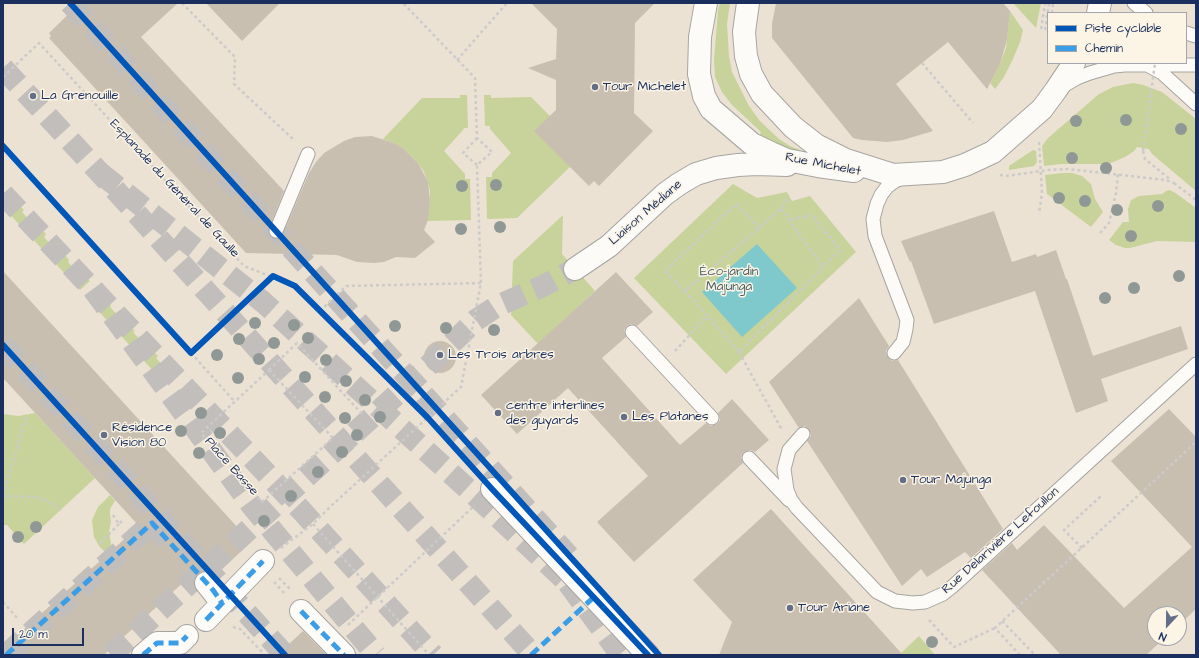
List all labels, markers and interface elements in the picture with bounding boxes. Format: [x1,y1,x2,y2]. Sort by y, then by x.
legend [1047,12,1187,64]
text: Piste cyclable [1085,20,1162,37]
text: Chemin [1085,40,1123,57]
place label: Tour Michelet [603,79,686,95]
marker: Tour Michelet [590,82,600,92]
place label: La Grenouille [41,88,119,104]
marker: La Grenouille [28,91,38,101]
street label: Esplanade du Général de Gaulle [106,117,242,261]
street label: Rue Michelet [784,150,862,180]
street label: Liaison Médiane [606,177,686,249]
park label: Éco-jardin Majunga [700,264,758,295]
place label: Les Trois arbres [448,347,554,363]
marker: Les Trois arbres [435,350,445,360]
place label: centre interlines des guyards [506,398,604,429]
marker: centre interlines des guyards [493,408,503,418]
place label: Les Platanes [632,409,709,425]
marker: Les Platanes [619,412,629,422]
place label: Résidence Vision 80 [112,420,172,451]
marker: Résidence Vision 80 [99,430,109,440]
street label: Place Basse [201,435,261,499]
place label: Tour Majunga [911,472,991,488]
marker: Tour Majunga [898,475,908,485]
street label: Rue Delarivière Lefoullon [939,484,1063,598]
place label: Tour Ariane [798,600,870,616]
marker: Tour Ariane [785,603,795,613]
north arrow [1147,606,1187,646]
scale bar [14,620,86,646]
text: 20 m [19,626,48,643]
text: N [1157,628,1169,645]

